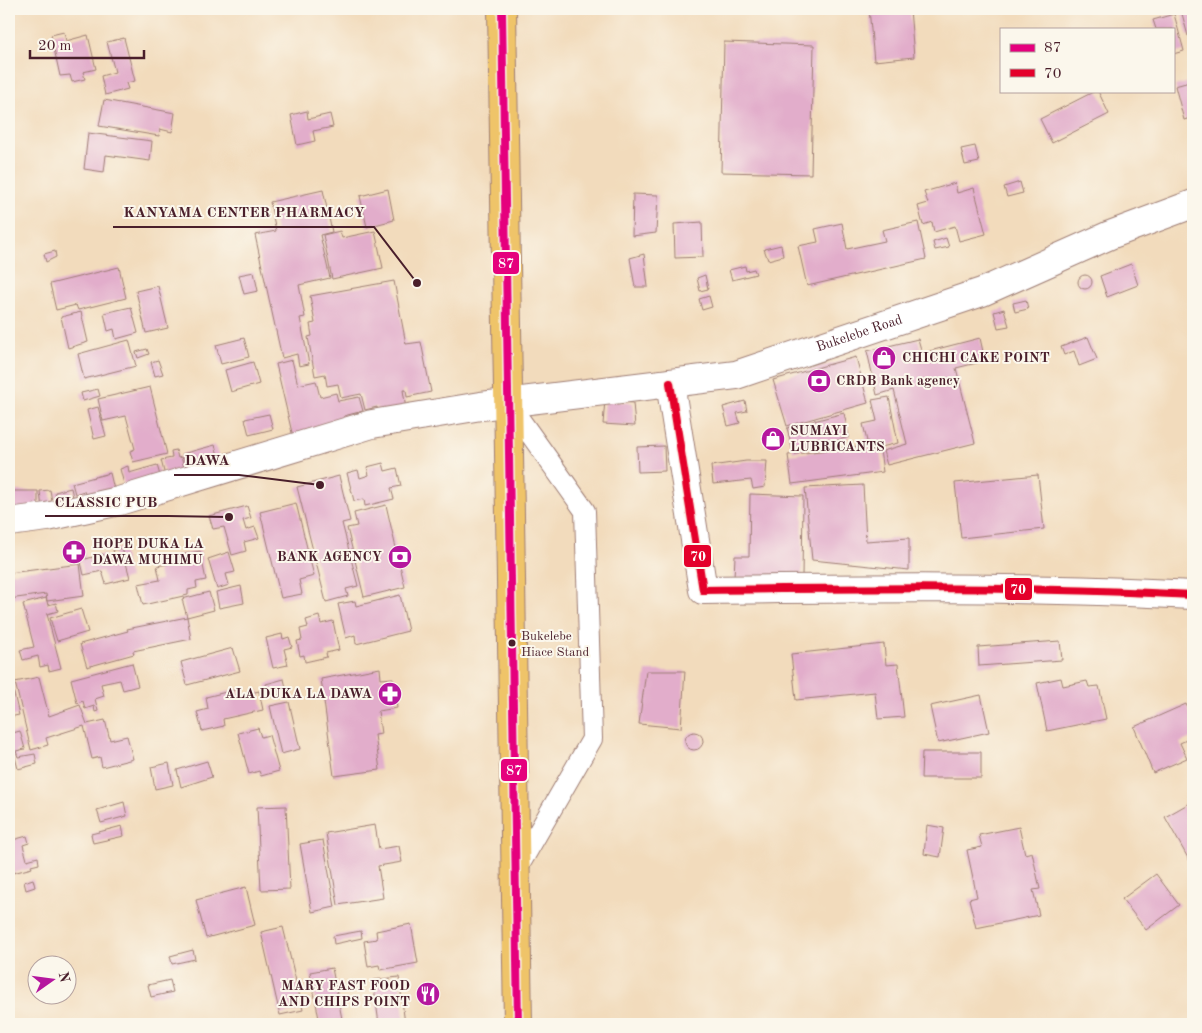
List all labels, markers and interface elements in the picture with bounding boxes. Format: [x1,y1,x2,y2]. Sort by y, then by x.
scale bar [30,28,144,60]
legend [1000,28,1174,92]
text: 20 m [38,39,72,54]
text: 87 [1044,41,1061,56]
text: 70 [1044,67,1061,82]
callout: KANYAMA CENTER PHARMACY [113,197,374,227]
text: KANYAMA CENTER PHARMACY [123,206,365,221]
line badge: 87 [492,251,520,275]
text: 87 [498,257,514,271]
street label: Bukelebe Road [814,312,904,354]
shop icon: CHICHI CAKE POINT [871,345,897,371]
place label: CHICHI CAKE POINT [902,351,1050,365]
bank icon: CRDB Bank agency [806,368,832,394]
place label: CRDB Bank agency [836,374,960,388]
place label: SUMAYI LUBRICANTS [790,424,885,454]
shop icon: SUMAYI LUBRICANTS [760,426,786,452]
callout: DAWA [174,445,239,475]
text: DAWA [184,454,230,469]
callout: CLASSIC PUB [45,486,168,516]
text: CLASSIC PUB [55,496,157,511]
place label: HOPE DUKA LA DAWA MUHIMU [92,537,204,567]
pharmacy icon: HOPE DUKA LA DAWA MUHIMU [61,539,87,565]
bank icon: BANK AGENCY [387,544,413,570]
line badge: 70 [683,544,712,568]
place label: BANK AGENCY [277,550,382,564]
text: 70 [690,550,706,564]
line badge: 70 [1004,577,1033,601]
text: 70 [1010,583,1026,597]
place label: Bukelebe Hiace Stand [521,630,590,659]
marker: Bukelebe Hiace Stand [507,638,517,648]
pharmacy icon: ALA DUKA LA DAWA [377,681,403,707]
place label: ALA DUKA LA DAWA [225,687,372,701]
line badge: 87 [500,758,528,782]
text: 87 [506,764,522,778]
north arrow [28,956,78,1006]
text: N [56,970,72,984]
place label: MARY FAST FOOD AND CHIPS POINT [278,979,410,1009]
restaurant icon: MARY FAST FOOD AND CHIPS POINT [415,981,441,1007]

